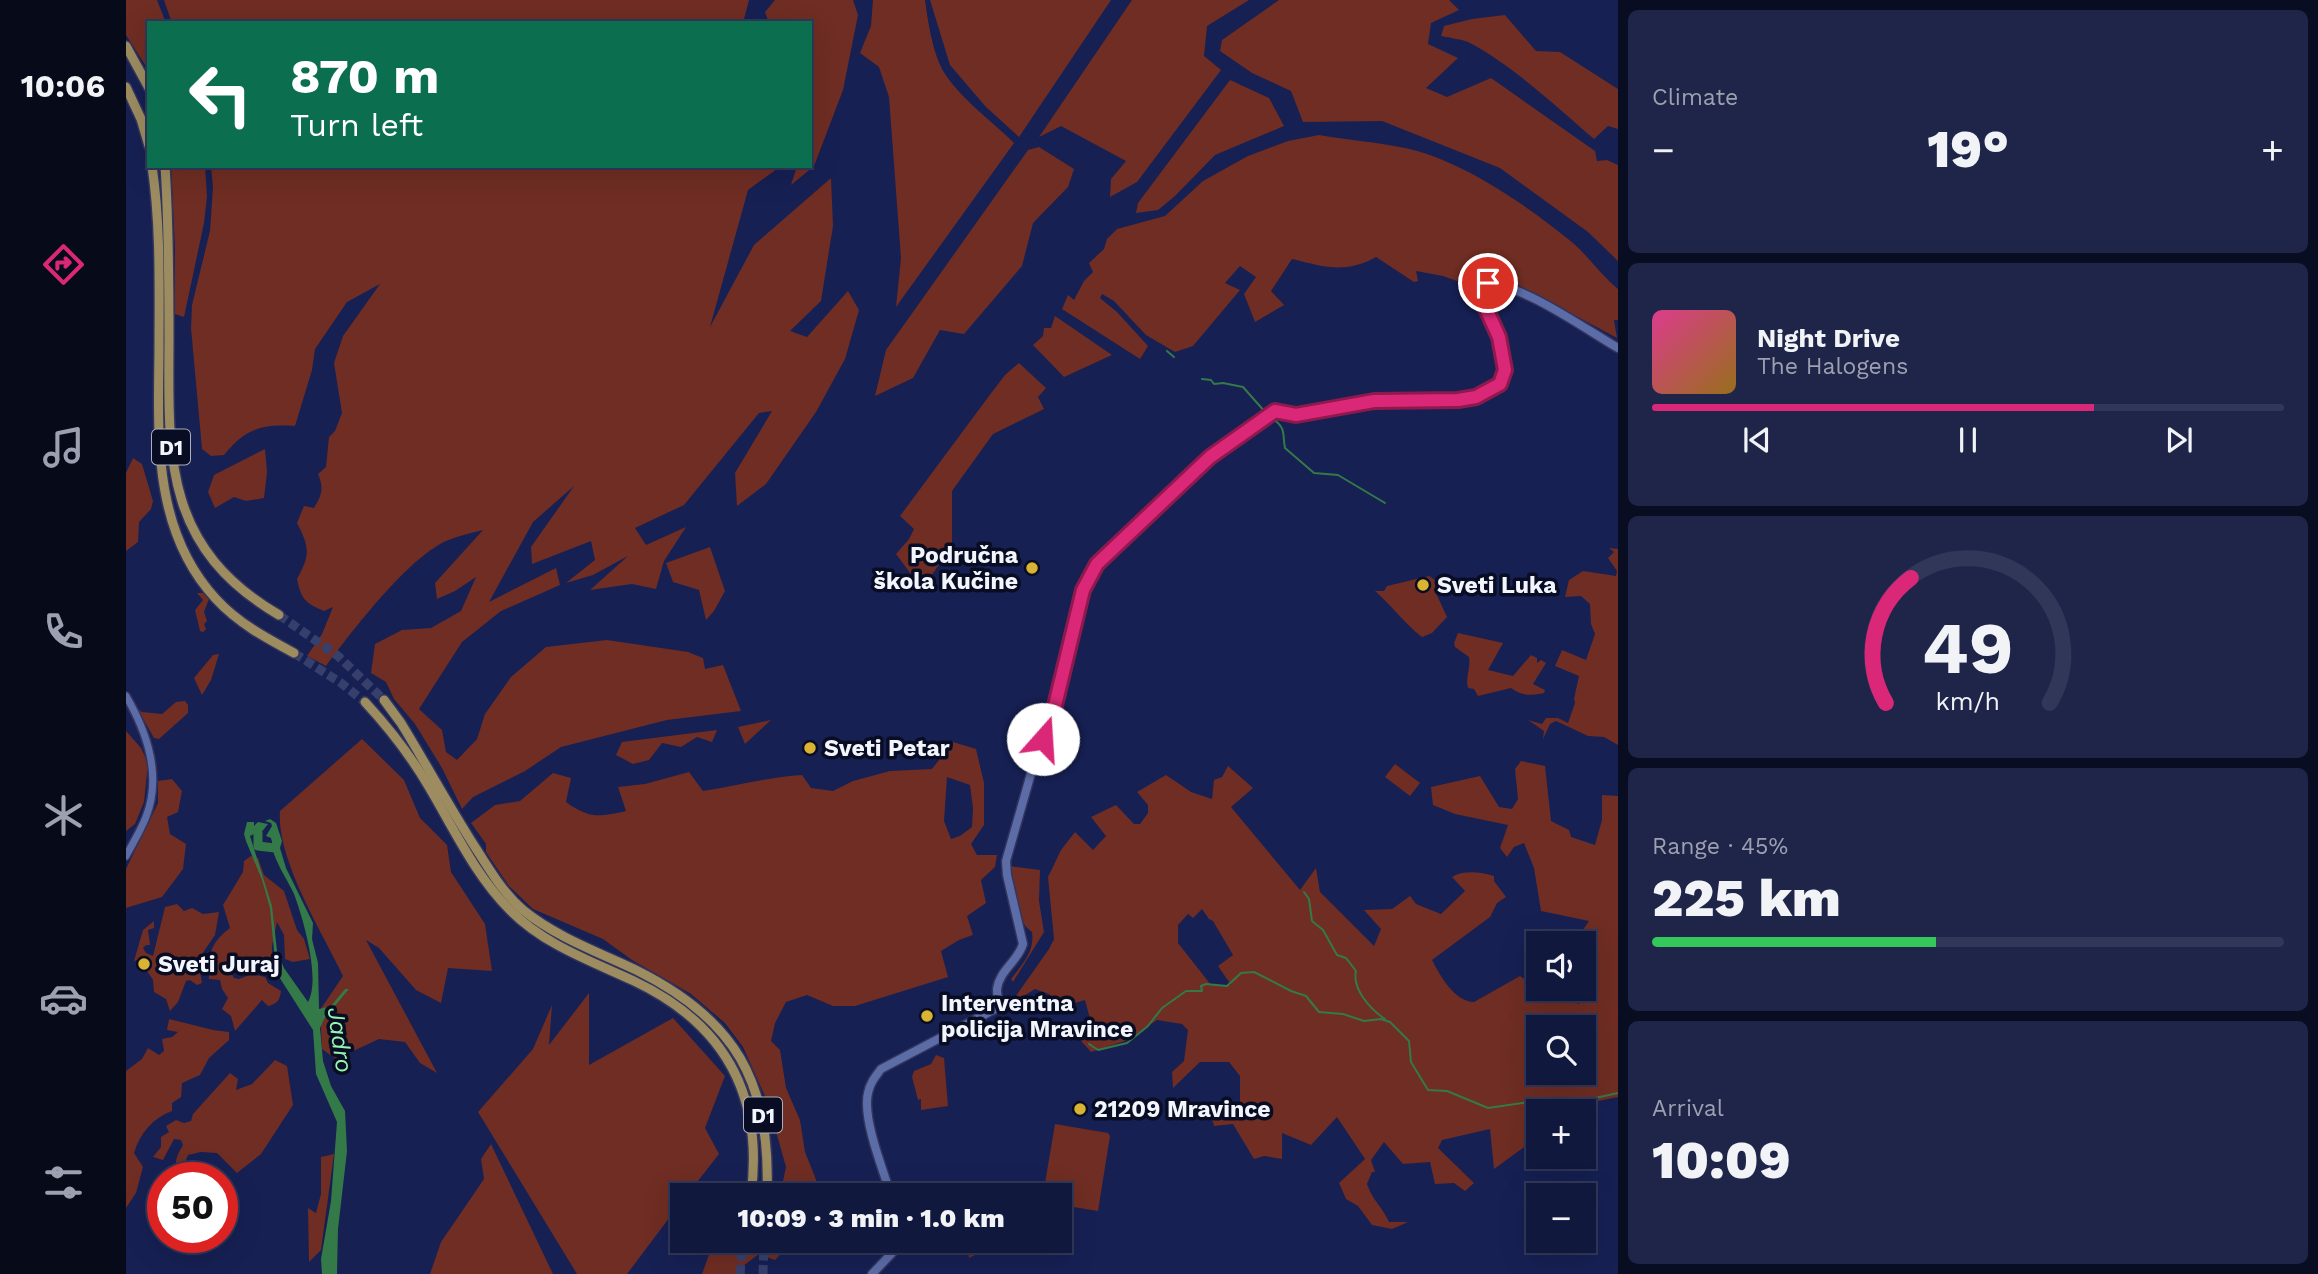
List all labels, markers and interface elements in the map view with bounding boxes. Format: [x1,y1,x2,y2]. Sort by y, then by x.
text: 870 m [290,47,439,105]
icon: left [175,49,266,140]
text: 10:06 [21,67,105,105]
text: Climate [1652,84,1738,111]
text: Turn left [290,106,423,144]
text: 19° [1927,119,2009,180]
text: − [1652,128,1675,172]
text: + [2261,128,2284,172]
icon: directions [39,240,88,289]
pin [1458,253,1518,313]
icon: arrive [1469,264,1507,302]
text: Night Drive [1757,323,1900,353]
text: The Halogens [1757,353,1908,380]
icon: previous [1738,421,1776,459]
icon: pause [1949,421,1987,459]
icon: next [2160,421,2198,459]
icon: music [39,423,88,472]
road number: D1 [152,430,190,464]
place label: Područna škola Kučine [874,542,1019,595]
marker: Područna škola Kučine [1024,560,1040,576]
place label: Sveti Luka [1437,572,1557,599]
marker: Sveti Luka [1415,577,1431,593]
text: 49 [1922,605,2014,691]
icon: phone [39,607,88,656]
text: km/h [1936,687,2000,716]
position arrow [1006,702,1080,776]
place label: Sveti Petar [824,735,950,762]
marker: Sveti Petar [802,740,818,756]
icon: climate [39,791,88,840]
text: Range · 45% [1652,833,1788,860]
text: 225 km [1652,868,1841,929]
map controls [1526,931,1596,1253]
button: sound [1526,931,1596,1001]
place label: Sveti Juraj [158,951,280,978]
marker: Sveti Juraj [136,956,152,972]
icon: car [39,974,88,1023]
place label: Interventna policija Mravince [941,990,1133,1043]
water label: Jadro [322,1005,358,1075]
marker: Interventna policija Mravince [919,1008,935,1024]
button: search [1526,1015,1596,1085]
text: Arrival [1652,1095,1724,1122]
place label: 21209 Mravince [1094,1096,1271,1123]
road number: D1 [744,1098,782,1132]
button: + [1526,1099,1596,1169]
marker: 21209 Mravince [1072,1101,1088,1117]
text: 10:09 [1652,1130,1791,1191]
icon: filters [39,1158,88,1207]
speed limit sign: 50 [147,1162,238,1253]
button: − [1526,1183,1596,1253]
text: 10:09 · 3 min · 1.0 km [737,1203,1005,1233]

